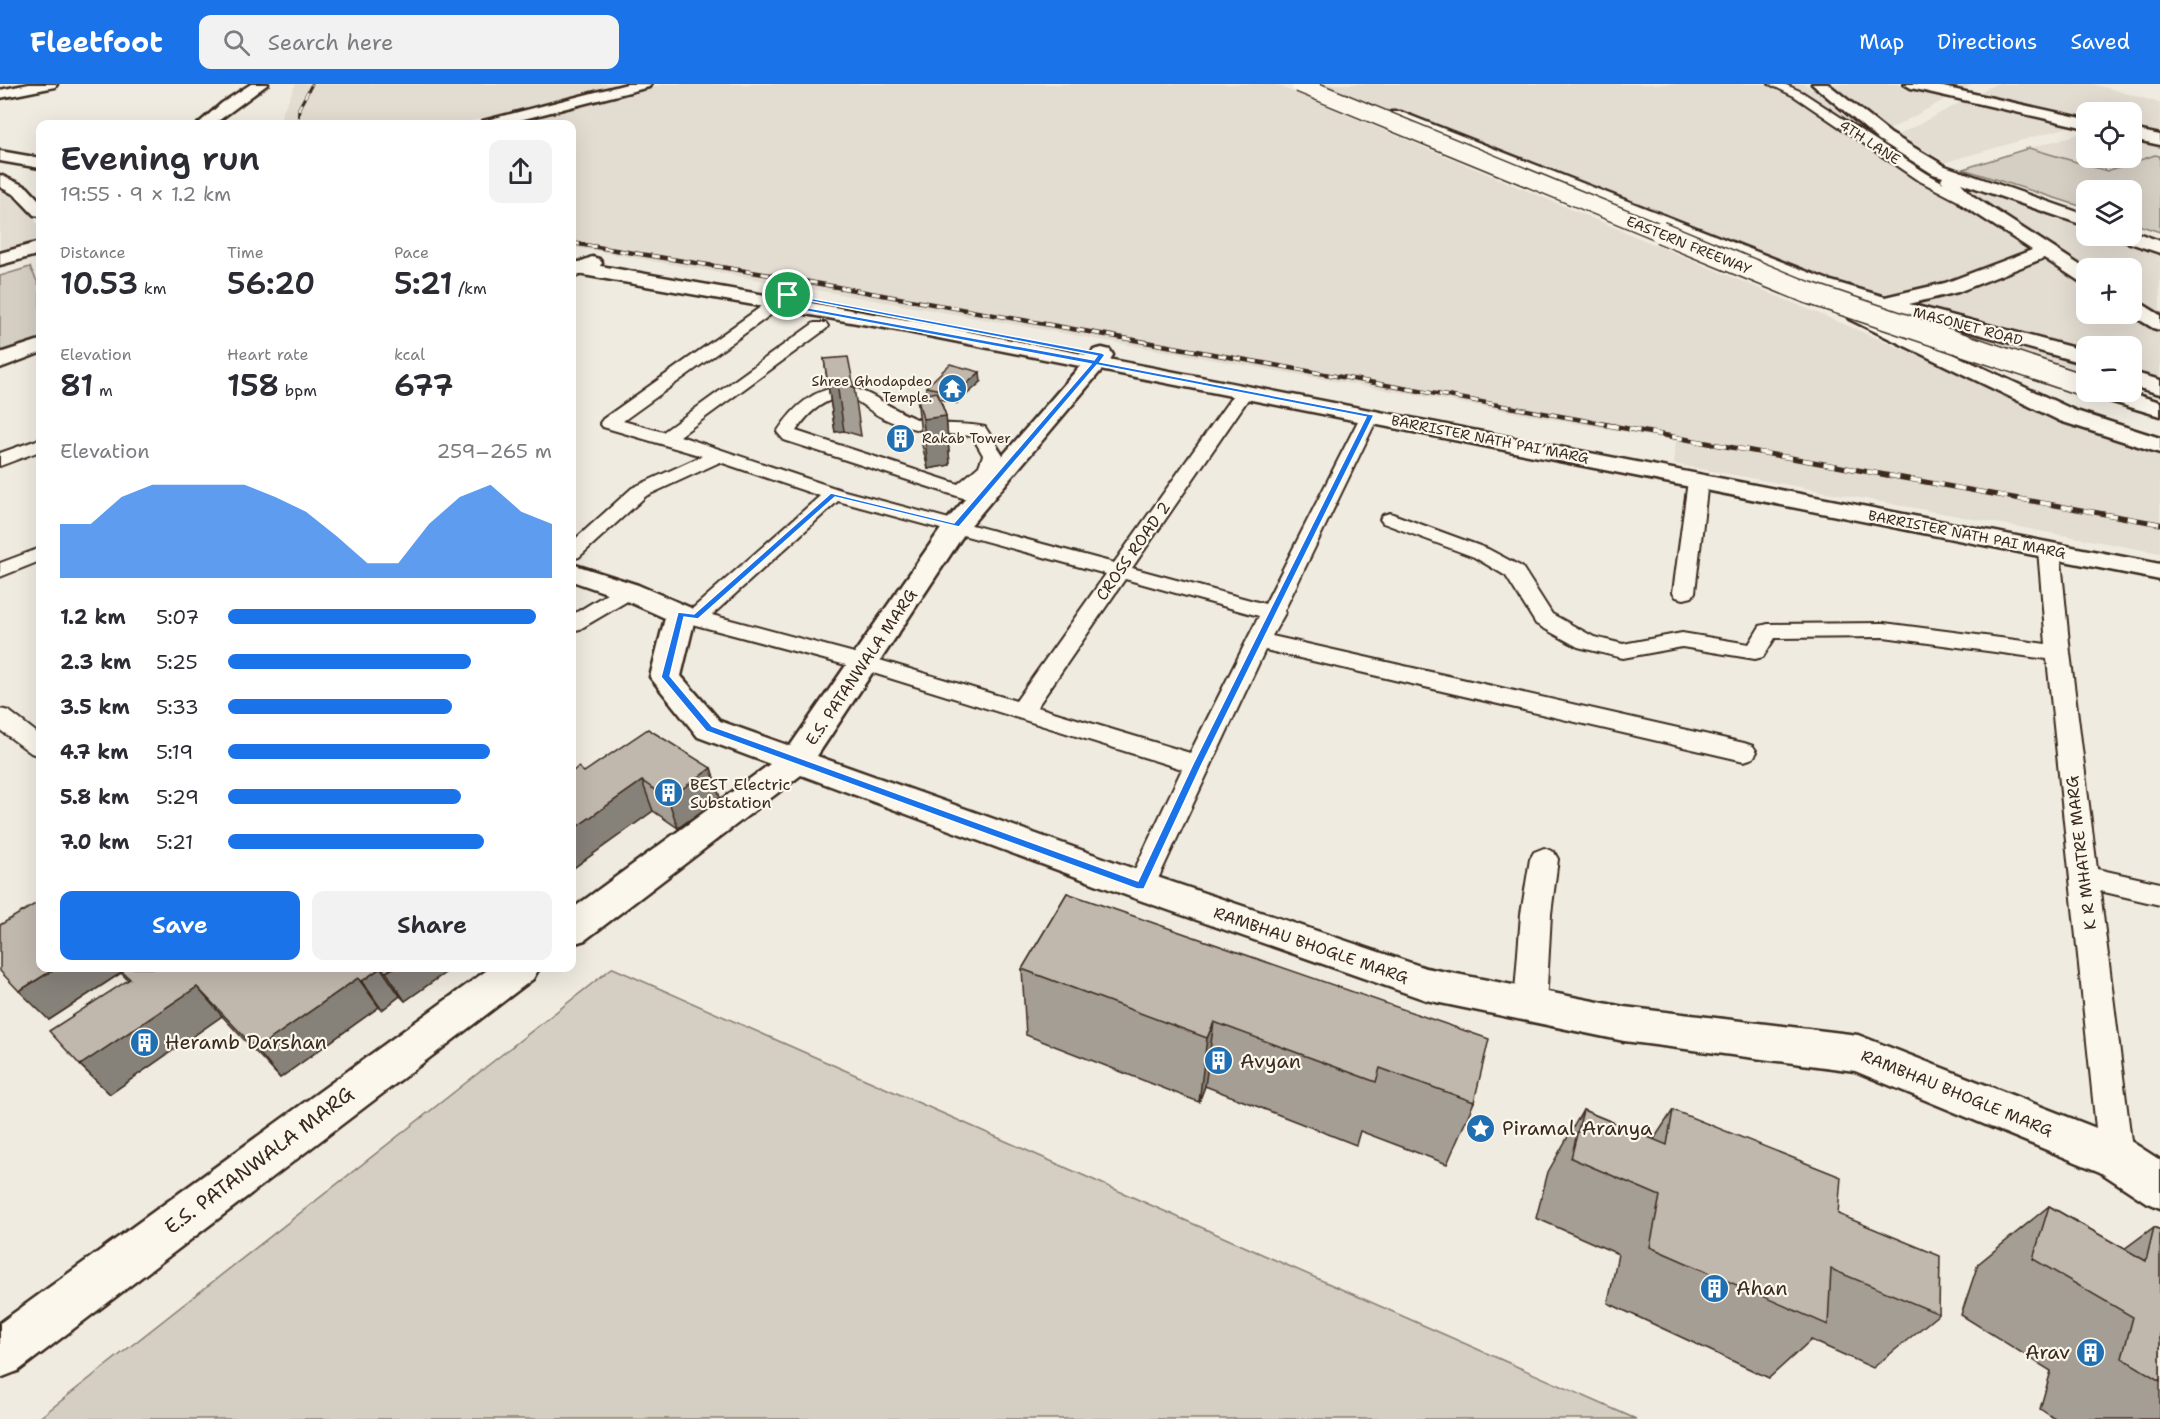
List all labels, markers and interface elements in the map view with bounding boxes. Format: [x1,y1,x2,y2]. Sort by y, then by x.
search box [199,15,619,69]
text: Fleetfoot [30,23,163,61]
icon: search [220,26,253,59]
text: Search here [268,28,393,57]
text: Map [1859,28,1904,56]
text: Directions [1937,28,2037,56]
text: Saved [2070,28,2130,56]
map controls [2076,102,2142,402]
button: locate [2076,102,2142,168]
street label: 4TH LANE [1836,116,1904,168]
text: Evening run [60,136,260,181]
button: share [489,140,552,203]
button: layers [2076,180,2142,246]
text: 19:55 · 9 × 1.2 km [60,181,231,207]
street label: EASTERN FREEWAY [1624,212,1755,278]
text: Distance [60,242,126,263]
text: Time [227,242,264,263]
text: Pace [394,242,429,263]
button: + [2076,258,2142,324]
text: 10.53 [60,263,138,304]
text: 56:20 [227,263,315,304]
text: 5:21 [394,263,453,304]
pin [762,269,813,320]
text: km [138,278,166,299]
text: /km [453,278,487,299]
icon: arrive [771,278,804,311]
street label: MASONET ROAD [1911,303,2025,349]
button: − [2076,336,2142,402]
text: Elevation [60,344,132,365]
text: Heart rate [227,344,309,365]
text: kcal [394,344,425,365]
text: 81 [60,365,93,406]
text: 158 [227,365,279,406]
text: 677 [394,365,453,406]
place label: Shree Ghodapdeo Temple. [811,372,932,406]
temple icon: Shree Ghodapdeo Temple. [937,373,969,405]
text: m [93,380,113,401]
text: bpm [279,380,317,401]
street label: BARRISTER NATH PAI MARG [1390,411,1591,467]
building icon: Rakab Tower [885,422,917,454]
place label: Rakab Tower [922,429,1011,447]
text: Elevation [60,438,150,464]
text: 259–265 m [437,438,552,464]
street label: CROSS ROAD 2 [1091,497,1175,605]
street label: BARRISTER NATH PAI MARG [1867,506,2068,562]
street label: E.S. PATANWALA MARG [801,585,921,749]
text: 1.2 km [60,604,126,630]
text: 5:07 [156,604,199,630]
text: 2.3 km [60,649,131,675]
text: 5:25 [156,649,198,675]
text: 3.5 km [60,694,130,720]
text: 5:33 [156,694,199,720]
text: 4.7 km [60,739,128,765]
text: 5:19 [156,739,193,765]
place label: BEST Electric Substation [690,774,791,813]
street label: K R MHATRE MARG [2061,775,2101,931]
building icon: BEST Electric Substation [653,777,685,809]
text: 5.8 km [60,784,129,810]
text: 5:29 [156,784,199,810]
text: 7.0 km [60,829,129,855]
text: 5:21 [156,829,193,855]
button: Save [60,891,300,960]
button: Share [312,891,552,960]
street label: RAMBHAU BHOGLE MARG [1211,902,1411,988]
building icon: Heramb Darshan [128,1026,160,1058]
place label: Heramb Darshan [165,1029,327,1055]
building icon: Avyan [1203,1045,1235,1077]
street label: RAMBHAU BHOGLE MARG [1858,1045,2056,1141]
place label: Avyan [1240,1048,1301,1074]
street label: E.S. PATANWALA MARG [159,1080,359,1240]
place icon: Piramal Aranya [1465,1112,1497,1144]
place label: Piramal Aranya [1502,1115,1653,1141]
building icon: Ahan [1699,1272,1731,1304]
place label: Ahan [1736,1275,1787,1301]
building icon: Arav [2075,1336,2107,1368]
place label: Arav [2025,1339,2070,1365]

